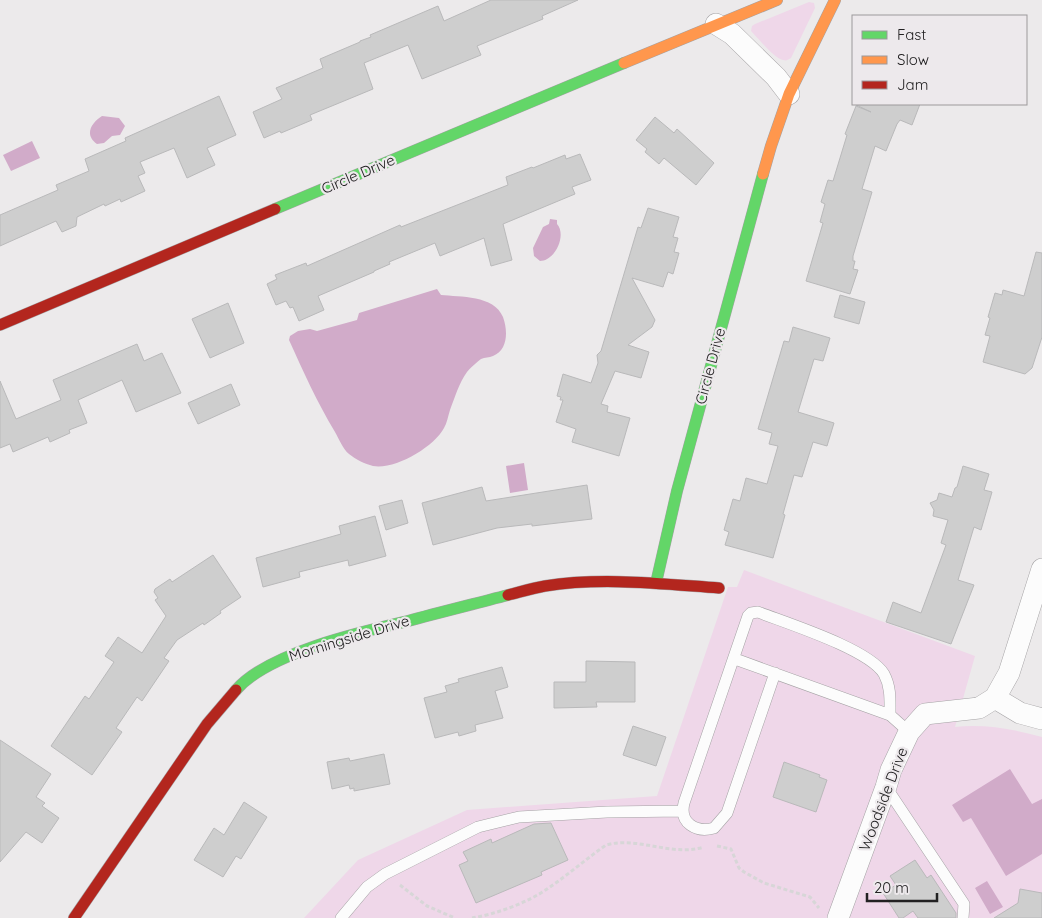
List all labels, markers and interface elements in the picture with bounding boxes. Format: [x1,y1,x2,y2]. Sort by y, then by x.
legend [852,15,1027,105]
text: Fast [897,25,926,44]
text: Slow [897,50,929,69]
text: Jam [897,75,928,94]
street label: Circle Drive [318,150,398,198]
street label: Circle Drive [691,326,729,406]
street label: Morningside Drive [286,611,412,665]
street label: Woodside Drive [855,744,911,854]
scale bar [867,870,937,902]
text: 20 m [874,878,909,897]

